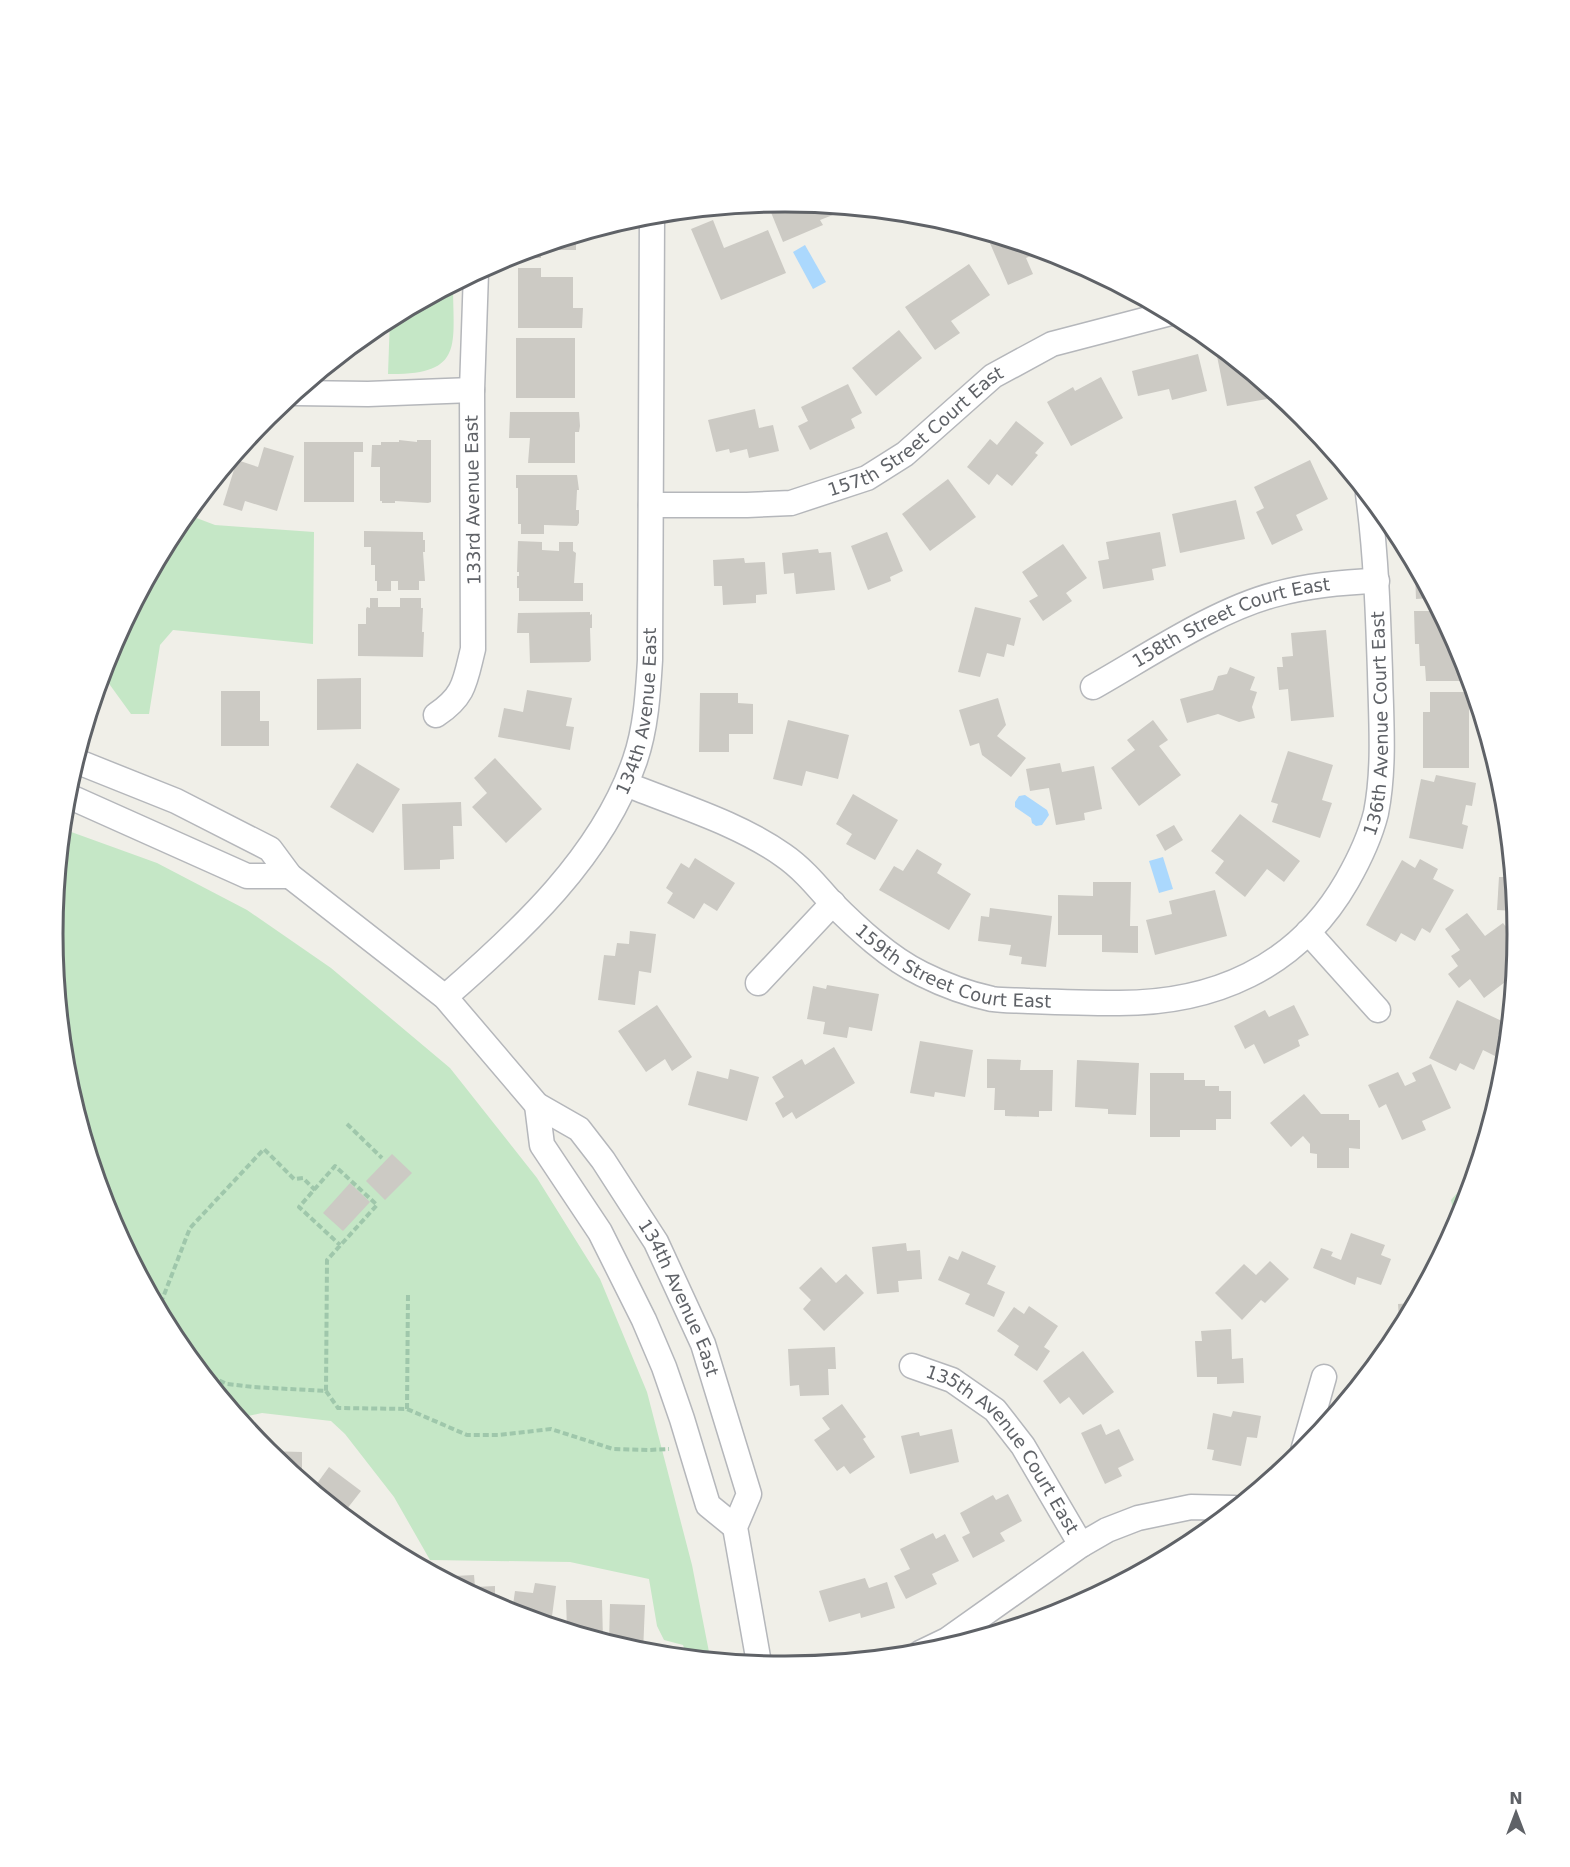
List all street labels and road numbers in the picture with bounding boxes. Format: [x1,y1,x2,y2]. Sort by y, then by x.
street label: 157th Street Court East [825,362,1007,500]
street label: 133rd Avenue East [461,415,484,585]
street label: 158th Street Court East [1128,573,1331,672]
street label: 136th Avenue Court East [1359,611,1392,838]
street label: 134th Avenue East [611,628,660,798]
street label: 159th Street Court East [851,920,1052,1012]
street label: 134th Avenue East [634,1215,723,1379]
street label: 135th Avenue Court East [923,1361,1083,1538]

